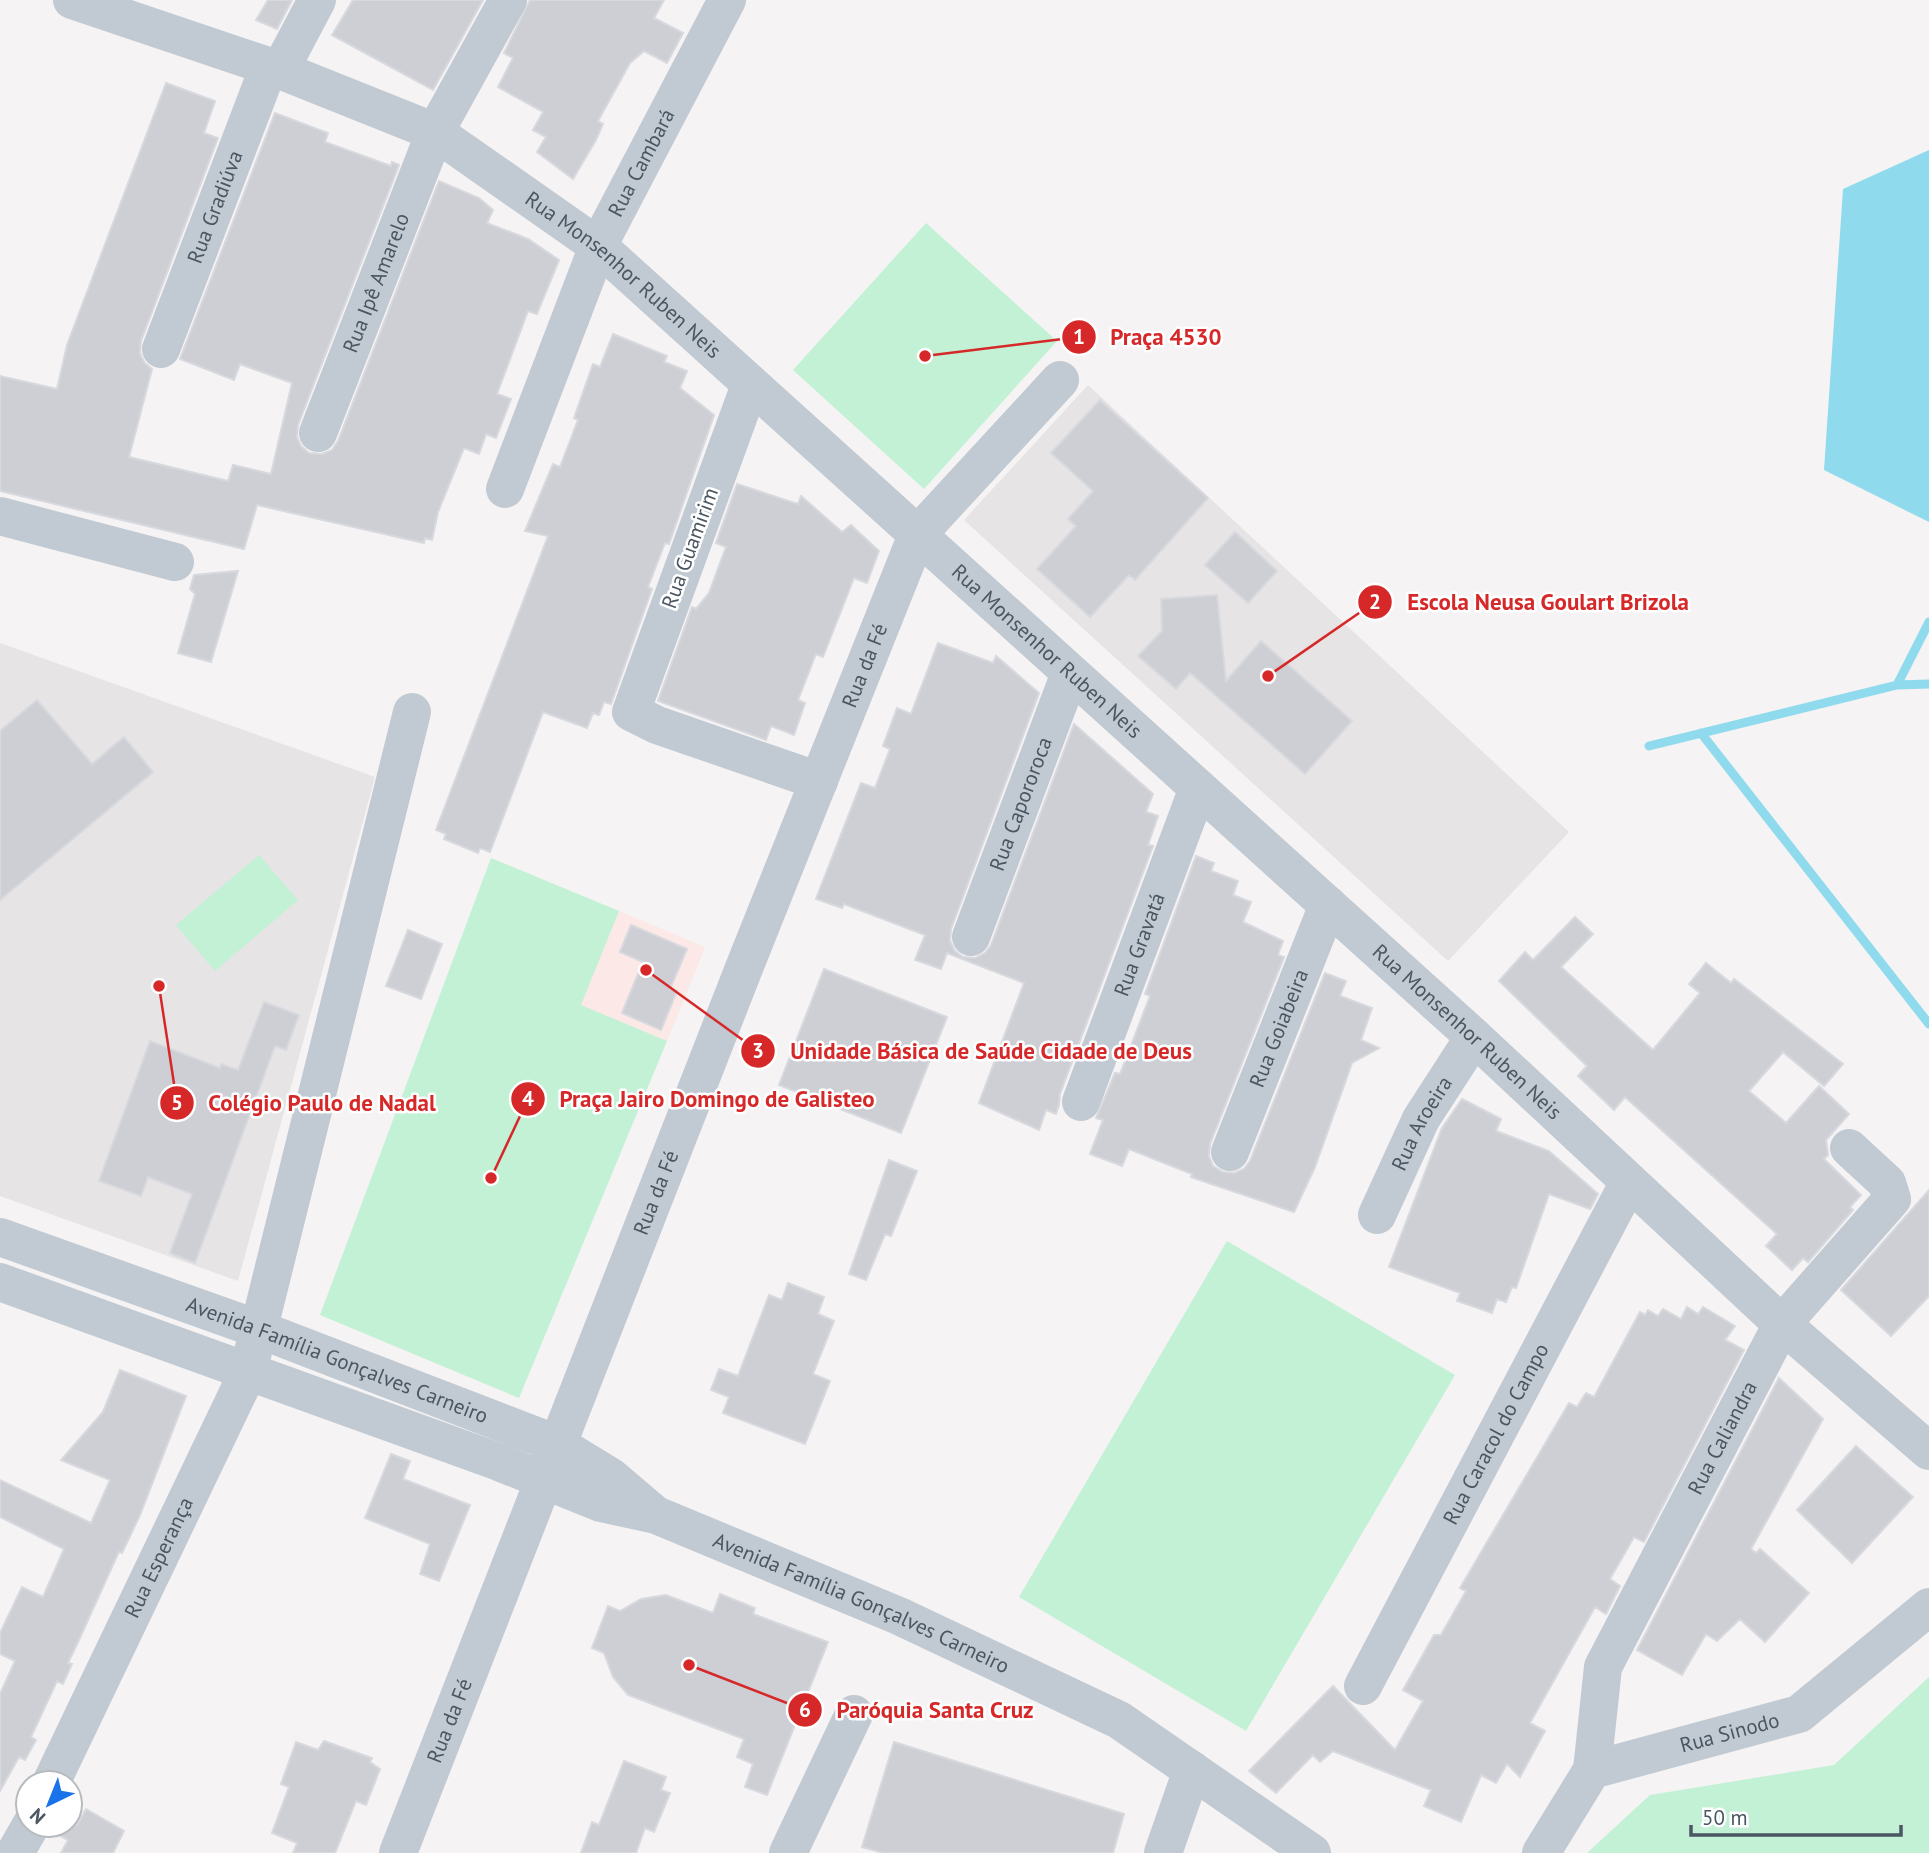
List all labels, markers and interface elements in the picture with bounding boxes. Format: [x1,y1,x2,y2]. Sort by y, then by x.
street label: Rua Cambará [602,104,681,221]
street label: Rua Gradiúva [181,146,249,267]
street label: Rua Monsenhor Ruben Neis [520,185,727,364]
street label: Rua Ipê Amarelo [337,209,415,357]
callout: Praça 4530 [1061,315,1236,359]
text: Praça 4530 [1110,322,1222,351]
text: 1 [1073,323,1085,350]
street label: Rua Guamirim [655,484,724,612]
street label: Rua Monsenhor Ruben Neis [946,558,1148,744]
callout: Escola Neusa Goulart Brizola [1358,580,1703,624]
text: Escola Neusa Goulart Brizola [1407,587,1689,616]
text: 2 [1369,588,1381,615]
street label: Rua da Fé [835,619,893,711]
street label: Rua Capororoca [983,733,1058,875]
street label: Rua Gravatá [1108,889,1171,1000]
street label: Rua Monsenhor Ruben Neis [1367,938,1568,1125]
street label: Rua Goiabeira [1243,965,1314,1091]
callout: Unidade Básica de Saúde Cidade de Deus [741,1029,1206,1073]
text: Unidade Básica de Saúde Cidade de Deus [790,1036,1192,1065]
text: 3 [752,1037,764,1064]
street label: Rua Aroeira [1385,1071,1458,1175]
callout: Praça Jairo Domingo de Galisteo [510,1077,889,1121]
callout: Colégio Paulo de Nadal [159,1081,450,1125]
text: Praça Jairo Domingo de Galisteo [559,1084,875,1113]
text: 4 [522,1085,534,1112]
text: Colégio Paulo de Nadal [208,1088,436,1117]
text: 5 [171,1089,183,1116]
street label: Rua da Fé [627,1146,684,1239]
street label: Avenida Família Gonçalves Carneiro [183,1291,492,1429]
street label: Rua Caracol do Campo [1437,1338,1554,1529]
street label: Rua Caliandra [1681,1376,1763,1499]
street label: Rua Esperança [118,1493,199,1622]
street label: Avenida Família Gonçalves Carneiro [709,1526,1014,1679]
street label: Rua da Fé [421,1674,478,1767]
callout: Paróquia Santa Cruz [788,1688,1048,1732]
text: Paróquia Santa Cruz [836,1695,1034,1724]
text: 6 [799,1696,811,1723]
street label: Rua Sinodo [1677,1706,1782,1759]
north arrow [14,1769,84,1839]
scale bar [1691,1794,1901,1838]
text: N [25,1803,50,1829]
text: 50 m [1702,1804,1748,1831]

